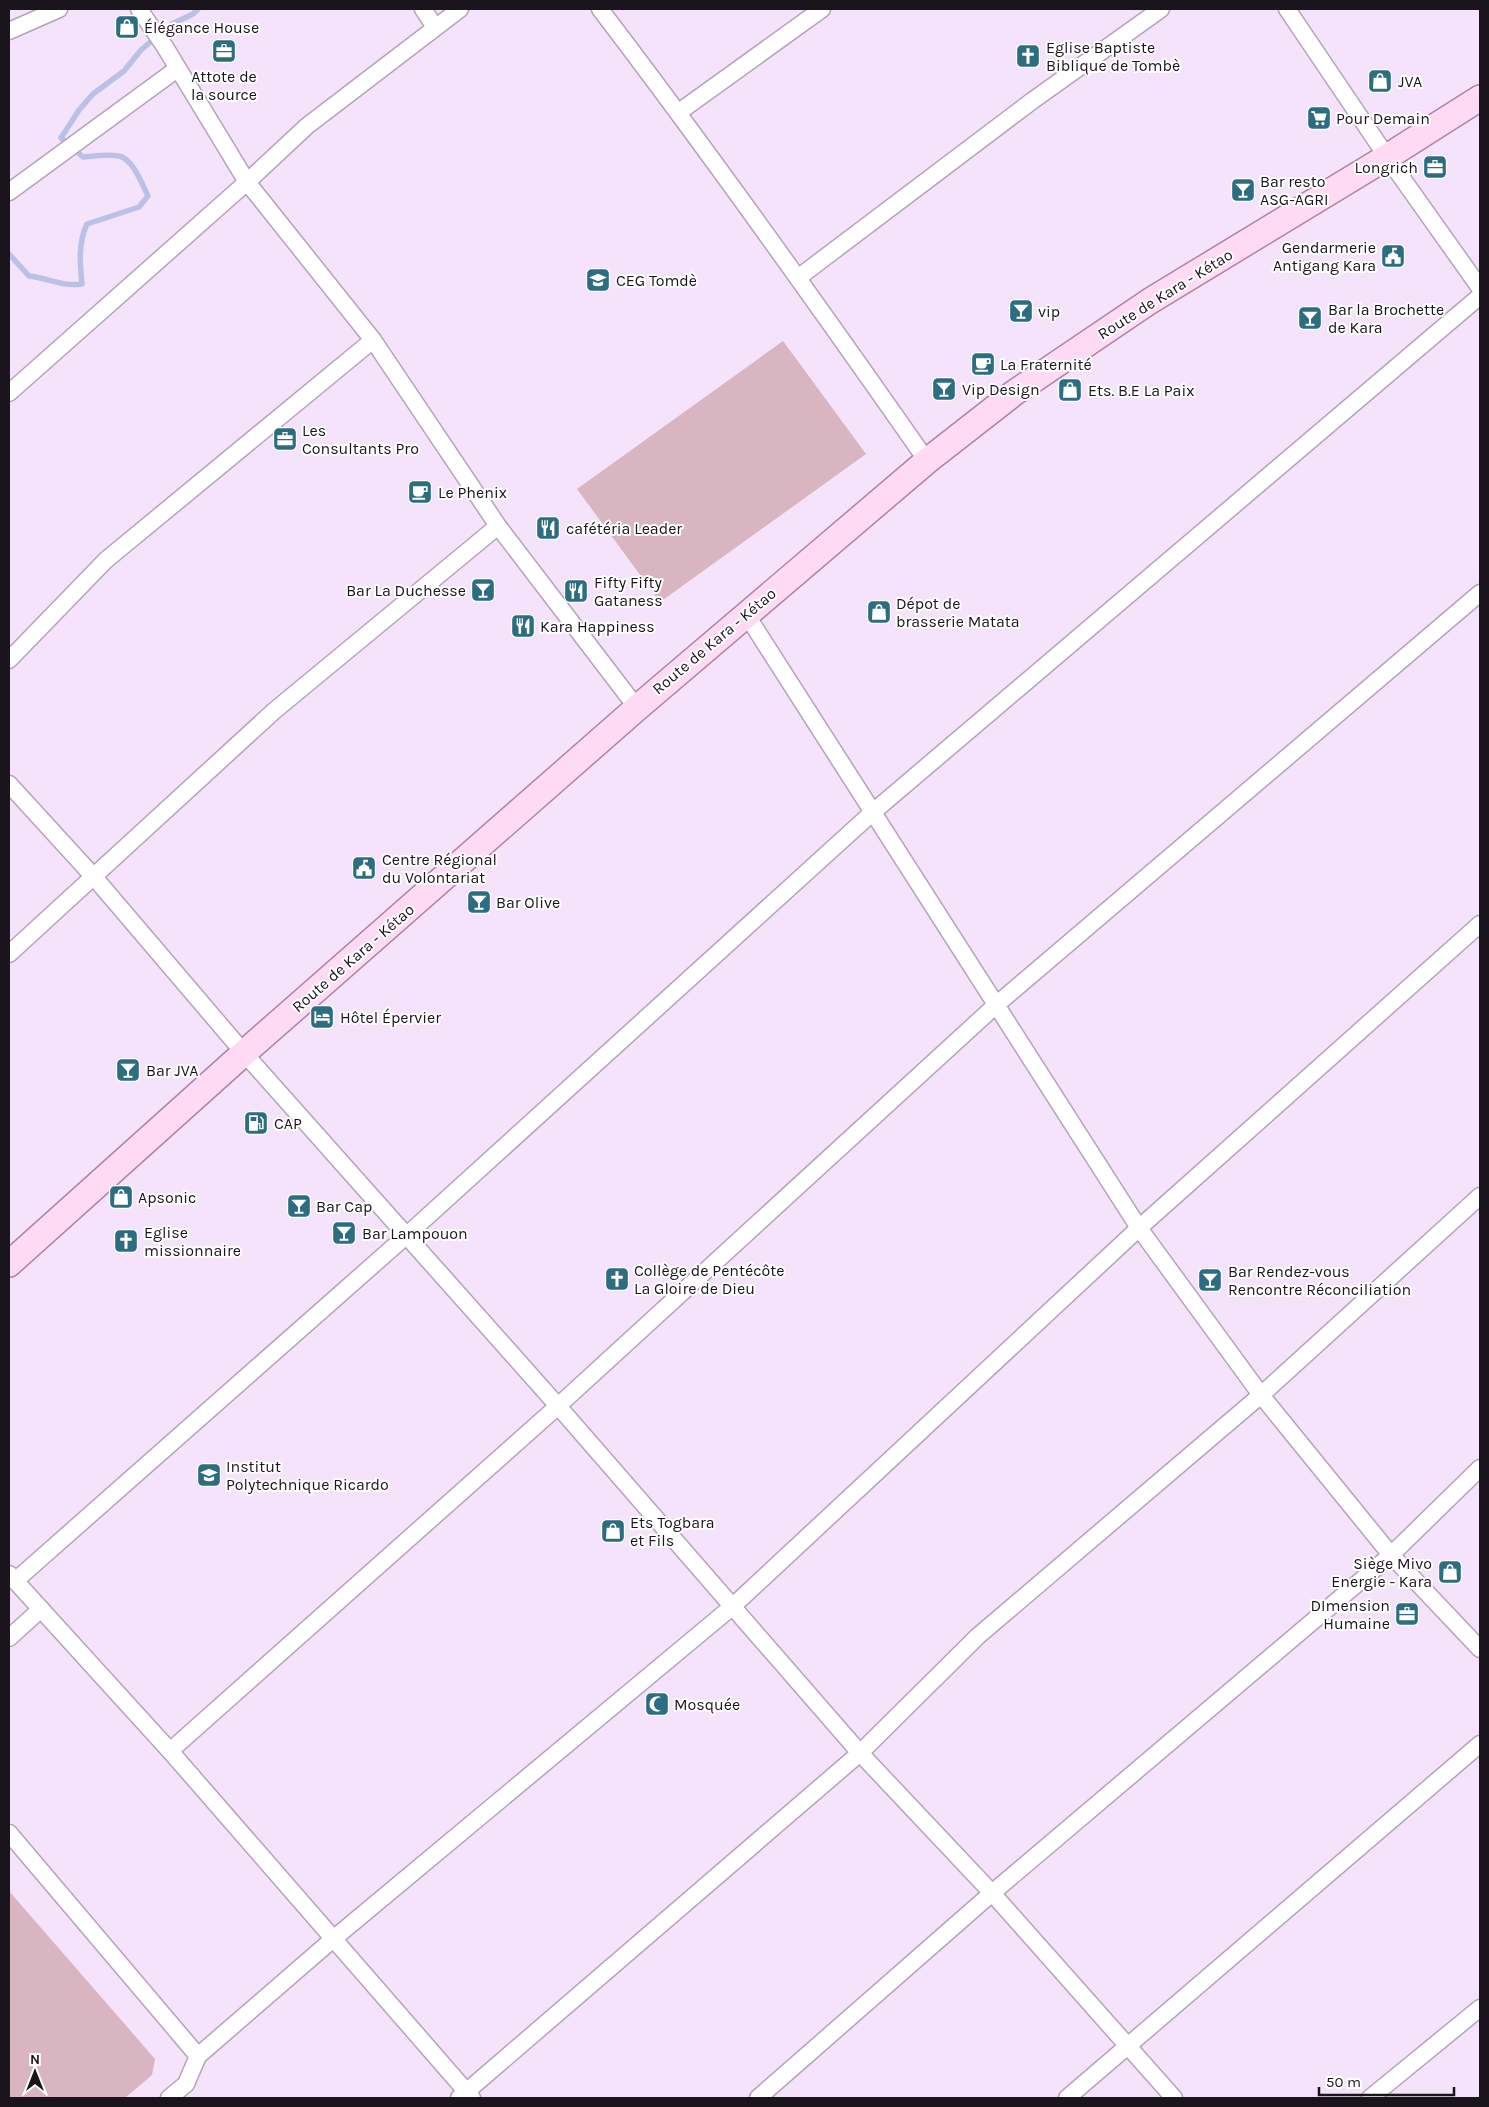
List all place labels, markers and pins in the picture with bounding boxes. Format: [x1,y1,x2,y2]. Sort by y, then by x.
shop icon: Élégance House [114,14,140,40]
place label: Élégance House [144,18,259,37]
office icon: Attote de la source [211,38,237,64]
place label: Eglise Baptiste Biblique de Tombè [1046,38,1180,75]
church icon: Eglise Baptiste Biblique de Tombè [1015,43,1041,69]
place label: Attote de la source [191,67,257,104]
shop icon: JVA [1367,68,1393,94]
place label: JVA [1398,72,1422,91]
supermarket icon: Pour Demain [1306,105,1332,131]
place label: Pour Demain [1336,109,1430,128]
office icon: Longrich [1422,154,1448,180]
place label: Longrich [1355,158,1418,177]
place label: Bar resto ASG-AGRI [1260,172,1329,209]
bar icon: Bar resto ASG-AGRI [1230,177,1256,203]
place label: Gendarmerie Antigang Kara [1273,238,1376,275]
public building icon: Gendarmerie Antigang Kara [1380,243,1406,269]
school or university icon: CEG Tomdè [585,267,611,293]
place label: CEG Tomdè [616,271,697,290]
bar icon: vip [1008,298,1034,324]
place label: Bar la Brochette de Kara [1328,300,1444,337]
place label: vip [1038,302,1060,321]
bar icon: Bar la Brochette de Kara [1297,305,1323,331]
cafe icon: La Fraternité [970,351,996,377]
place label: La Fraternité [1000,355,1092,374]
bar icon: Vip Design [931,376,957,402]
shop icon: Ets. B.E La Paix [1057,377,1083,403]
place label: Vip Design [962,380,1040,399]
place label: Ets. B.E La Paix [1088,381,1194,400]
place label: Les Consultants Pro [302,421,419,458]
office icon: Les Consultants Pro [272,426,298,452]
cafe icon: Le Phenix [407,479,433,505]
place label: Le Phenix [438,483,507,502]
restaurant icon: cafétéria Leader [535,515,561,541]
place label: cafétéria Leader [566,519,682,538]
place label: Fifty Fifty Gataness [594,573,663,610]
bar icon: Bar La Duchesse [470,577,496,603]
restaurant icon: Fifty Fifty Gataness [563,578,589,604]
place label: Bar La Duchesse [346,581,466,600]
place label: Dépot de brasserie Matata [896,594,1020,631]
shop icon: Dépot de brasserie Matata [866,599,892,625]
restaurant icon: Kara Happiness [510,613,536,639]
place label: Kara Happiness [540,617,655,636]
place label: Centre Régional du Volontariat [382,850,497,887]
public building icon: Centre Régional du Volontariat [351,855,377,881]
bar icon: Bar Olive [466,889,492,915]
place label: Bar Olive [496,893,560,912]
hotel icon: Hôtel Épervier [309,1004,335,1030]
place label: Hôtel Épervier [340,1008,441,1027]
bar icon: Bar JVA [115,1057,141,1083]
place label: Bar JVA [146,1061,198,1080]
fuel station icon: CAP [243,1110,269,1136]
place label: CAP [274,1114,302,1133]
shop icon: Apsonic [108,1184,134,1210]
place label: Apsonic [138,1188,196,1207]
bar icon: Bar Cap [286,1193,312,1219]
place label: Bar Cap [316,1197,372,1216]
bar icon: Bar Lampouon [331,1220,357,1246]
place label: Eglise missionnaire [144,1223,241,1260]
place label: Bar Lampouon [362,1224,468,1243]
church icon: Eglise missionnaire [113,1228,139,1254]
place label: Collège de Pentécôte La Gloire de Dieu [634,1261,784,1298]
place label: Bar Rendez-vous Rencontre Réconciliation [1228,1262,1411,1299]
church icon: Collège de Pentécôte La Gloire de Dieu [604,1266,630,1292]
bar icon: Bar Rendez-vous Rencontre Réconciliation [1197,1267,1223,1293]
place label: Institut Polytechnique Ricardo [226,1457,389,1494]
school or university icon: Institut Polytechnique Ricardo [196,1462,222,1488]
place label: Ets Togbara et Fils [630,1513,715,1550]
shop icon: Ets Togbara et Fils [600,1518,626,1544]
place label: Siège Mivo Energie - Kara [1331,1554,1432,1591]
shop icon: Siège Mivo Energie - Kara [1437,1559,1463,1585]
place label: DImension Humaine [1311,1596,1390,1633]
office icon: DImension Humaine [1394,1601,1420,1627]
mosque icon: Mosquée [644,1691,670,1717]
place label: Mosquée [674,1695,740,1714]

